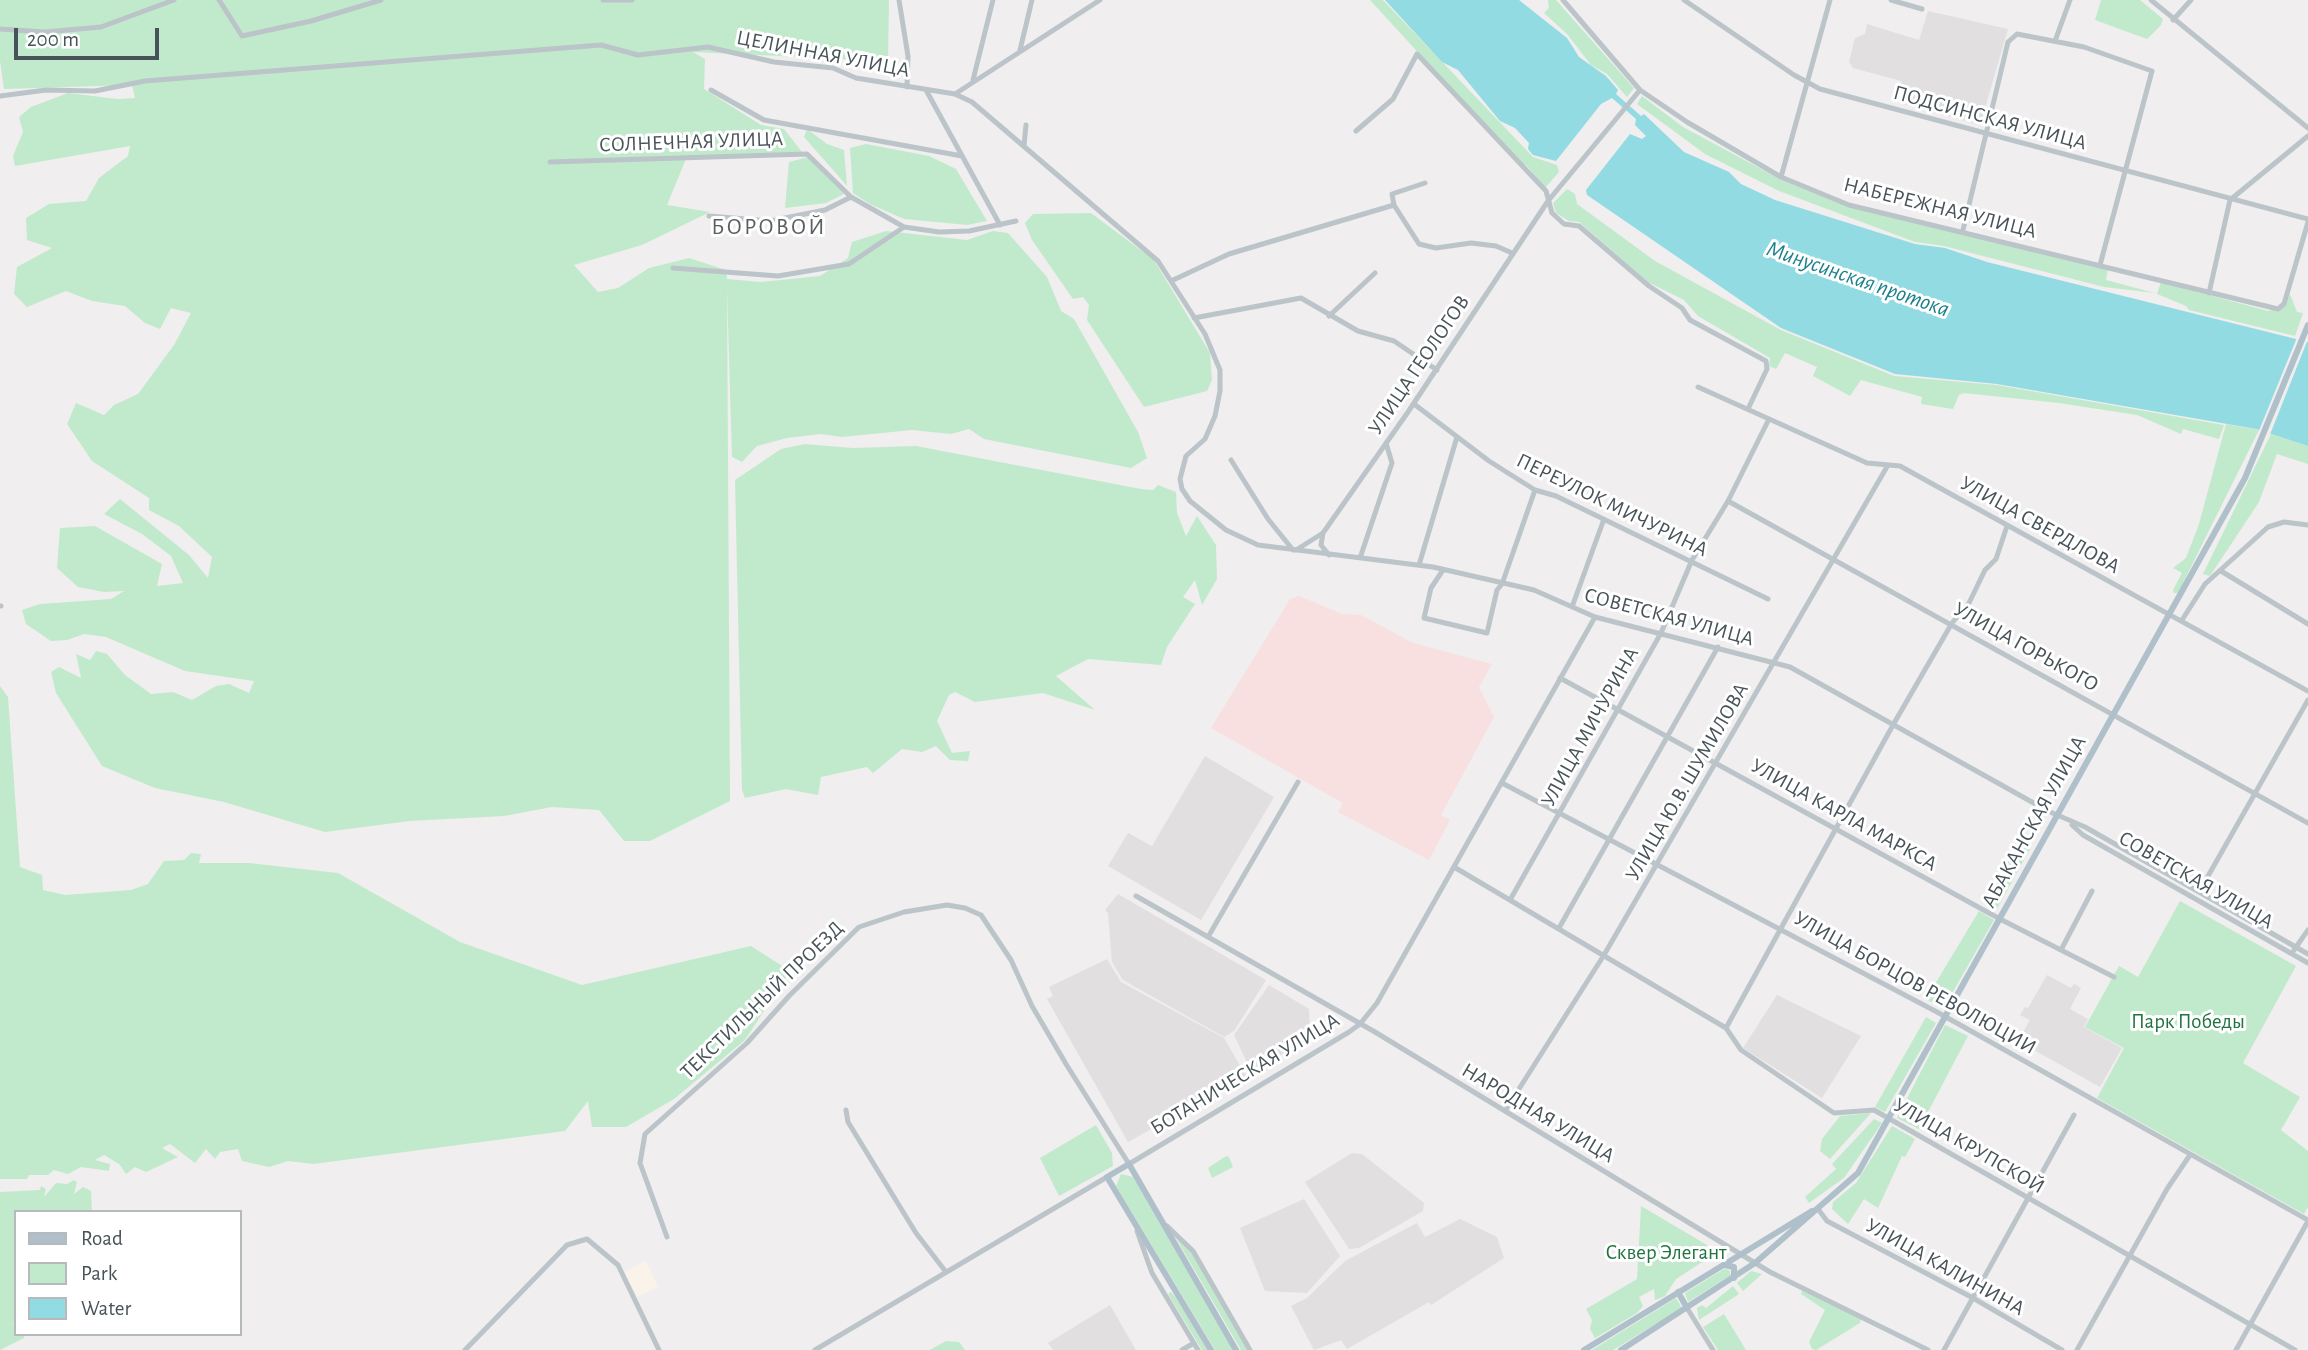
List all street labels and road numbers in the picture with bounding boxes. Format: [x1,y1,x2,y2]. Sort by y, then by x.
street label: ЦЕЛИННАЯ УЛИЦА [734,25,912,83]
street label: ПОДСИНСКАЯ УЛИЦА [1891,80,2089,156]
street label: СОЛНЕЧНАЯ УЛИЦА [599,126,783,158]
street label: НАБЕРЕЖНАЯ УЛИЦА [1841,172,2039,244]
street label: УЛИЦА ГЕОЛОГОВ [1363,290,1475,440]
street label: ПЕРЕУЛОК МИЧУРИНА [1512,448,1712,562]
street label: УЛИЦА СВЕРДЛОВА [1956,471,2124,579]
street label: СОВЕТСКАЯ УЛИЦА [1581,582,1757,652]
street label: УЛИЦА ГОРЬКОГО [1949,597,2103,697]
street label: УЛИЦА МИЧУРИНА [1536,643,1644,811]
street label: УЛИЦА Ю.В. ШУМИЛОВА [1620,679,1754,885]
street label: АБАКАНСКАЯ УЛИЦА [1976,732,2092,912]
street label: УЛИЦА КАРЛА МАРКСА [1747,753,1941,877]
street label: СОВЕТСКАЯ УЛИЦА [2114,825,2278,935]
street label: УЛИЦА БОРЦОВ РЕВОЛЮЦИИ [1789,906,2041,1060]
street label: ТЕКСТИЛЬНЫЙ ПРОЕЗД [675,916,849,1084]
street label: БОТАНИЧЕСКАЯ УЛИЦА [1146,1008,1344,1140]
street label: НАРОДНАЯ УЛИЦА [1457,1057,1619,1169]
street label: УЛИЦА КРУПСКОЙ [1889,1093,2049,1199]
street label: УЛИЦА КАЛИНИНА [1861,1213,2029,1321]

